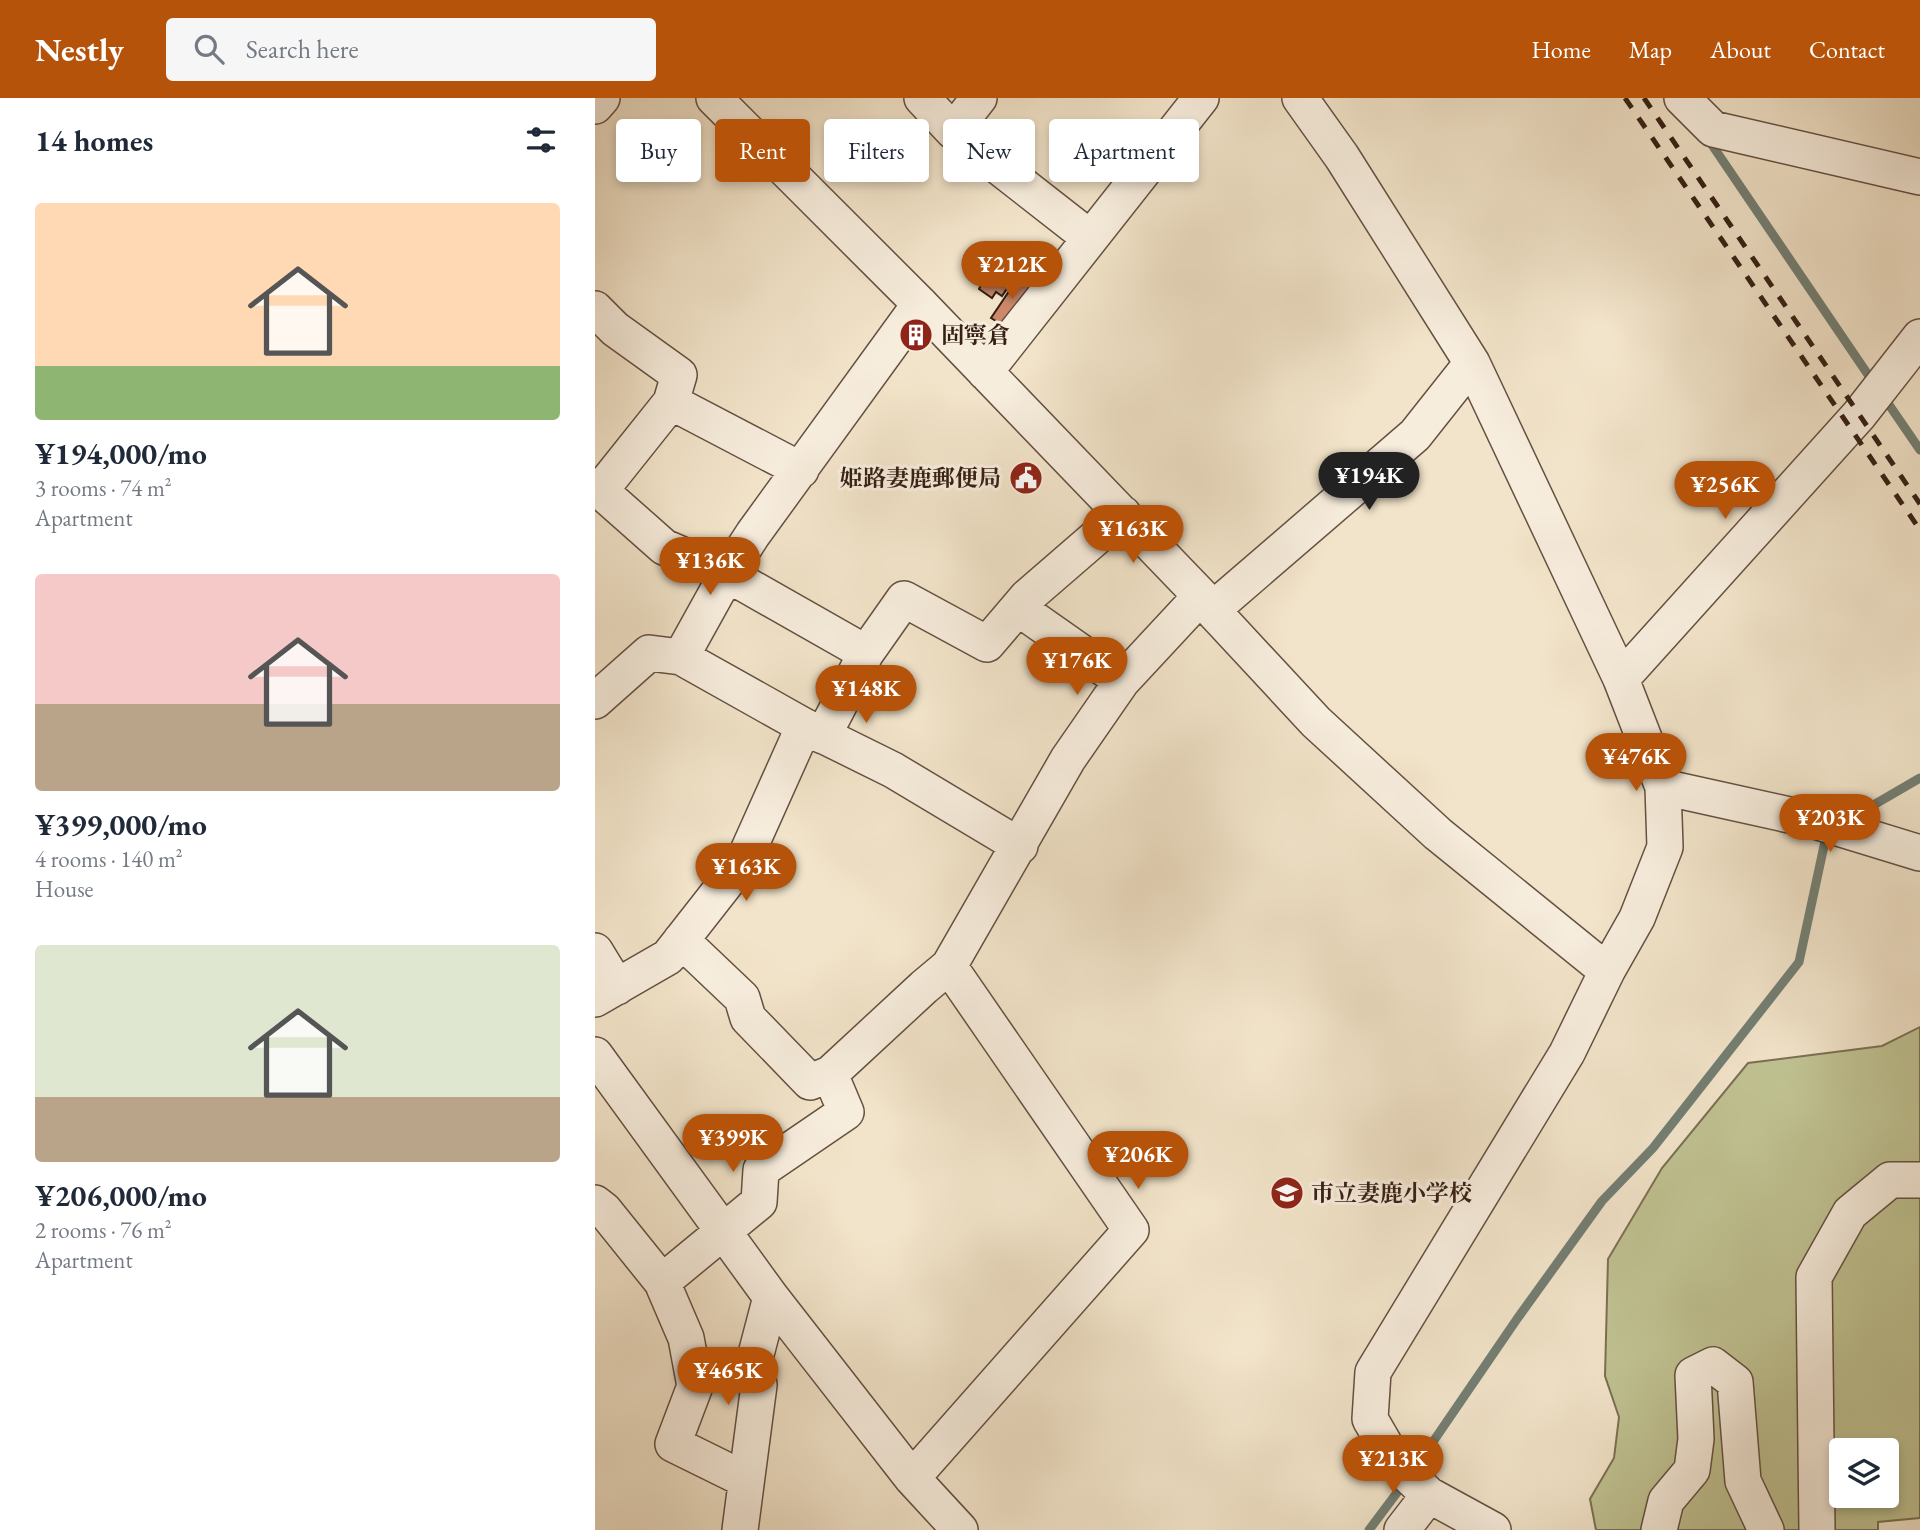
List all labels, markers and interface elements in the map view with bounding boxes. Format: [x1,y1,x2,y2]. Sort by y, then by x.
search box [166,18,656,81]
text: Nestly [35,28,124,71]
icon: search [190,30,228,68]
text: Search here [246,32,359,66]
text: Home [1531,34,1591,65]
text: Map [1629,34,1672,65]
text: About [1710,34,1771,65]
text: Contact [1809,34,1885,65]
chip: Buy [616,119,701,182]
chip: Rent [715,119,810,182]
chip: Filters [824,119,929,182]
chip: New [943,119,1035,182]
chip: Apartment [1049,119,1199,182]
text: 14 homes [35,121,153,160]
icon: filters [522,121,560,159]
pin: ¥212K [963,242,1061,301]
icon: home [235,248,361,374]
text: ¥212K [977,249,1047,279]
building icon: 固寧倉 [897,316,935,354]
place label: 固寧倉 [941,320,1010,350]
text: ¥194,000/mo [35,434,207,473]
pin: ¥194K [1320,452,1418,512]
public building icon: 姫路妻鹿郵便局 [1007,459,1045,497]
text: ¥194K [1334,460,1404,490]
pin: ¥256K [1676,462,1774,521]
place label: 姫路妻鹿郵便局 [840,463,1001,493]
text: ¥256K [1690,469,1760,499]
text: 3 rooms · 74 m² [35,473,172,503]
text: Apartment [35,503,133,533]
pin: ¥163K [1084,505,1182,565]
text: ¥163K [1098,513,1168,543]
pin: ¥136K [661,538,759,597]
text: ¥136K [675,545,745,575]
icon: home [235,619,361,745]
pin: ¥176K [1028,638,1126,697]
text: ¥176K [1042,645,1112,675]
pin: ¥148K [817,666,915,725]
text: ¥148K [831,673,901,703]
pin: ¥476K [1587,734,1685,793]
text: ¥476K [1601,741,1671,771]
pin: ¥203K [1781,794,1879,854]
text: ¥203K [1795,802,1865,832]
text: ¥399,000/mo [35,805,207,844]
text: 4 rooms · 140 m² [35,844,183,874]
pin: ¥163K [697,844,795,903]
text: ¥163K [711,851,781,881]
text: House [35,874,94,904]
icon: home [235,990,361,1116]
pin: ¥399K [684,1114,782,1174]
text: ¥399K [698,1122,768,1152]
pin: ¥206K [1089,1132,1187,1191]
text: ¥206K [1103,1139,1173,1169]
school or university icon: 市立妻鹿小学校 [1268,1174,1306,1212]
text: ¥206,000/mo [35,1176,207,1215]
place label: 市立妻鹿小学校 [1311,1178,1472,1208]
text: 2 rooms · 76 m² [35,1215,172,1245]
text: Apartment [35,1245,133,1275]
pin: ¥465K [679,1348,777,1407]
text: ¥465K [693,1355,763,1385]
pin: ¥213K [1344,1436,1442,1495]
map controls [1829,1438,1899,1508]
button: layers [1829,1438,1899,1508]
text: ¥213K [1358,1443,1428,1473]

